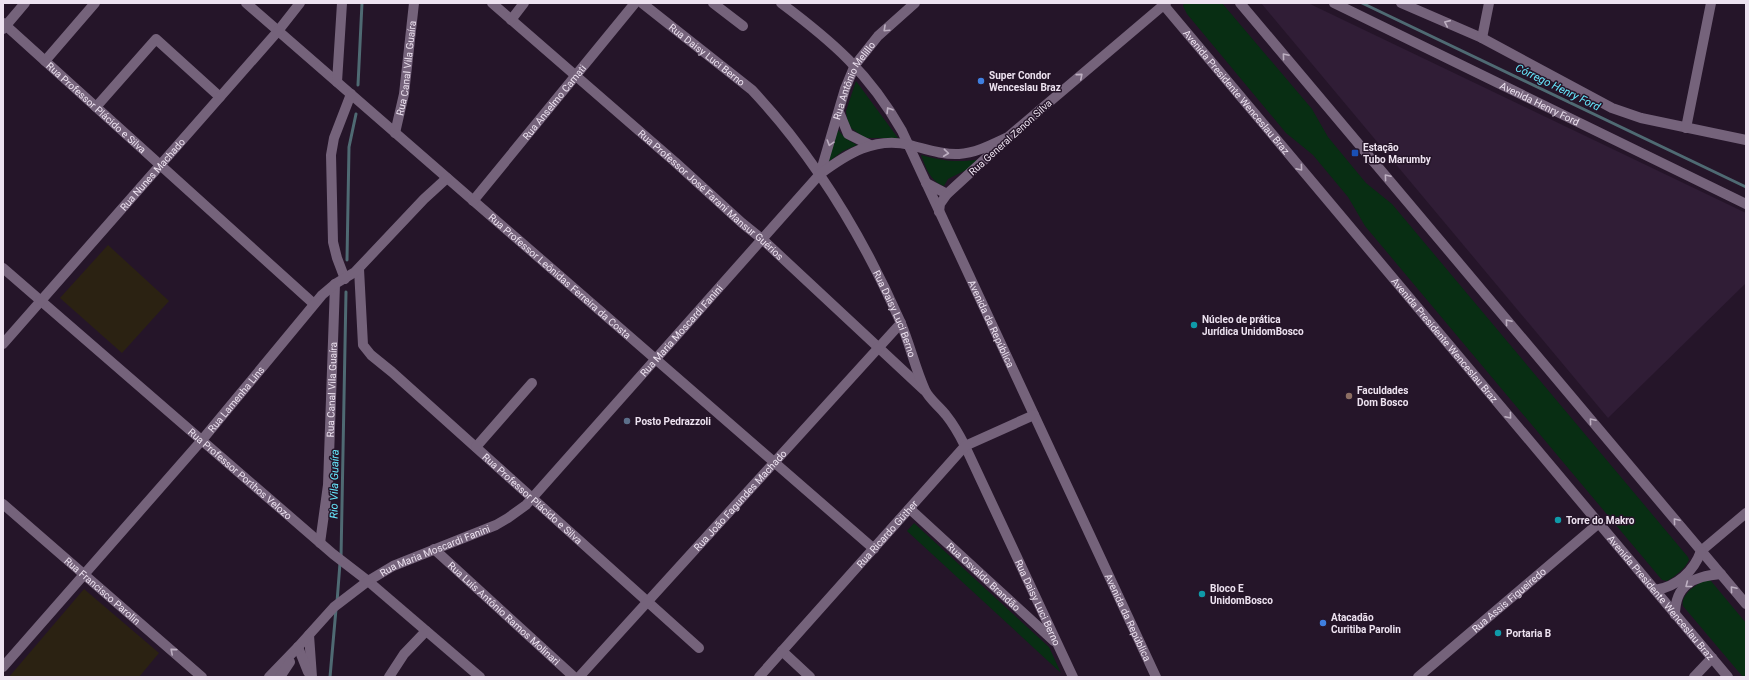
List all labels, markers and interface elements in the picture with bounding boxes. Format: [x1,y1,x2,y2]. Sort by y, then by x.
one-way arrow [1443,19,1450,27]
street label: Rua Canal Vila Guaíra [394,20,418,117]
street label: Rua Daisy Luci Berno [667,22,747,88]
one-way arrow [883,24,891,31]
street label: Avenida Presidente Wenceslau Braz [1181,28,1292,157]
street label: Rua Antônio Melillo [831,39,878,121]
one-way arrow [1282,53,1289,60]
street label: Rua Professor Plácido e Silva [44,60,148,156]
water label: Córrego Henry Ford [1513,61,1603,114]
street label: Rua Anselmo Camati [521,63,588,142]
place label: Super Condor Wenceslau Braz [989,70,1061,93]
one-way arrow [1076,73,1083,80]
marker: Super Condor Wenceslau Braz [976,76,986,86]
street label: Avenida Henry Ford [1498,80,1581,128]
street label: Rua General Zenon Silva [967,97,1054,177]
one-way arrow [886,107,894,114]
street label: Rua Professor José Farani Mansur Guérios [636,128,786,262]
street label: Rua Nunes Machado [118,136,187,213]
one-way arrow [826,139,835,146]
place label: Estação Tubo Marumby [1363,142,1432,165]
one-way arrow [943,148,949,157]
marker: Estação Tubo Marumby [1350,148,1360,158]
one-way arrow [1296,163,1303,171]
one-way arrow [1384,174,1391,182]
street label: Rua Professor Leônidas Ferreira da Costa [486,212,633,341]
street label: Rua Daisy Luci Berno [871,268,918,359]
street label: Avenida Presidente Wenceslau Braz [1389,276,1500,405]
street label: Avenida da República [966,278,1016,369]
street label: Rua Maria Moscardi Fanini [638,283,725,379]
place label: Núcleo de prática Jurídica UnidomBosco [1202,314,1304,337]
one-way arrow [1506,319,1513,326]
marker: Núcleo de prática Jurídica UnidomBosco [1189,320,1199,330]
street label: Rua Canal Vila Guaíra [325,342,339,438]
street label: Rua Lamenha Lins [206,364,267,435]
place label: Faculdades Dom Bosco [1357,385,1409,408]
marker: Faculdades Dom Bosco [1344,391,1354,401]
one-way arrow [1504,412,1511,419]
marker: Posto Pedrazzoli [622,416,632,426]
place label: Posto Pedrazzoli [635,416,711,427]
one-way arrow [1590,419,1597,426]
street label: Rua Professor Porthos Velozo [186,426,294,522]
street label: Rua João Fagundes Machado [692,448,789,553]
water label: Rio Vila Guaíra [327,449,342,519]
street label: Rua Professor Plácido e Silva [480,451,584,546]
street label: Rua Ricardo Güther [854,498,920,570]
marker: Torre do Makro [1553,515,1563,525]
place label: Torre do Makro [1566,515,1635,526]
one-way arrow [1673,518,1680,525]
street label: Rua Maria Moscardi Fanini [378,523,492,579]
street label: Avenida Presidente Wenceslau Braz [1605,533,1716,662]
street label: Rua Osvaldo Brandão [944,541,1022,613]
street label: Rua Francisco Parolin [62,555,142,627]
street label: Rua Daisy Luci Berno [1013,558,1063,647]
street label: Rua Luís Antônio Ramos Molinari [446,560,562,667]
street label: Rua Assis Figueiredo [1470,566,1548,635]
street label: Avenida da República [1103,572,1153,663]
one-way arrow [1686,580,1693,587]
place label: Bloco E UnidomBosco [1210,583,1273,606]
one-way arrow [1731,586,1738,594]
marker: Bloco E UnidomBosco [1197,589,1207,599]
place label: Atacadão Curitiba Parolin [1331,612,1401,635]
marker: Atacadão Curitiba Parolin [1318,618,1328,628]
marker: Portaria B [1493,628,1503,638]
place label: Portaria B [1506,628,1551,639]
one-way arrow [170,649,178,656]

